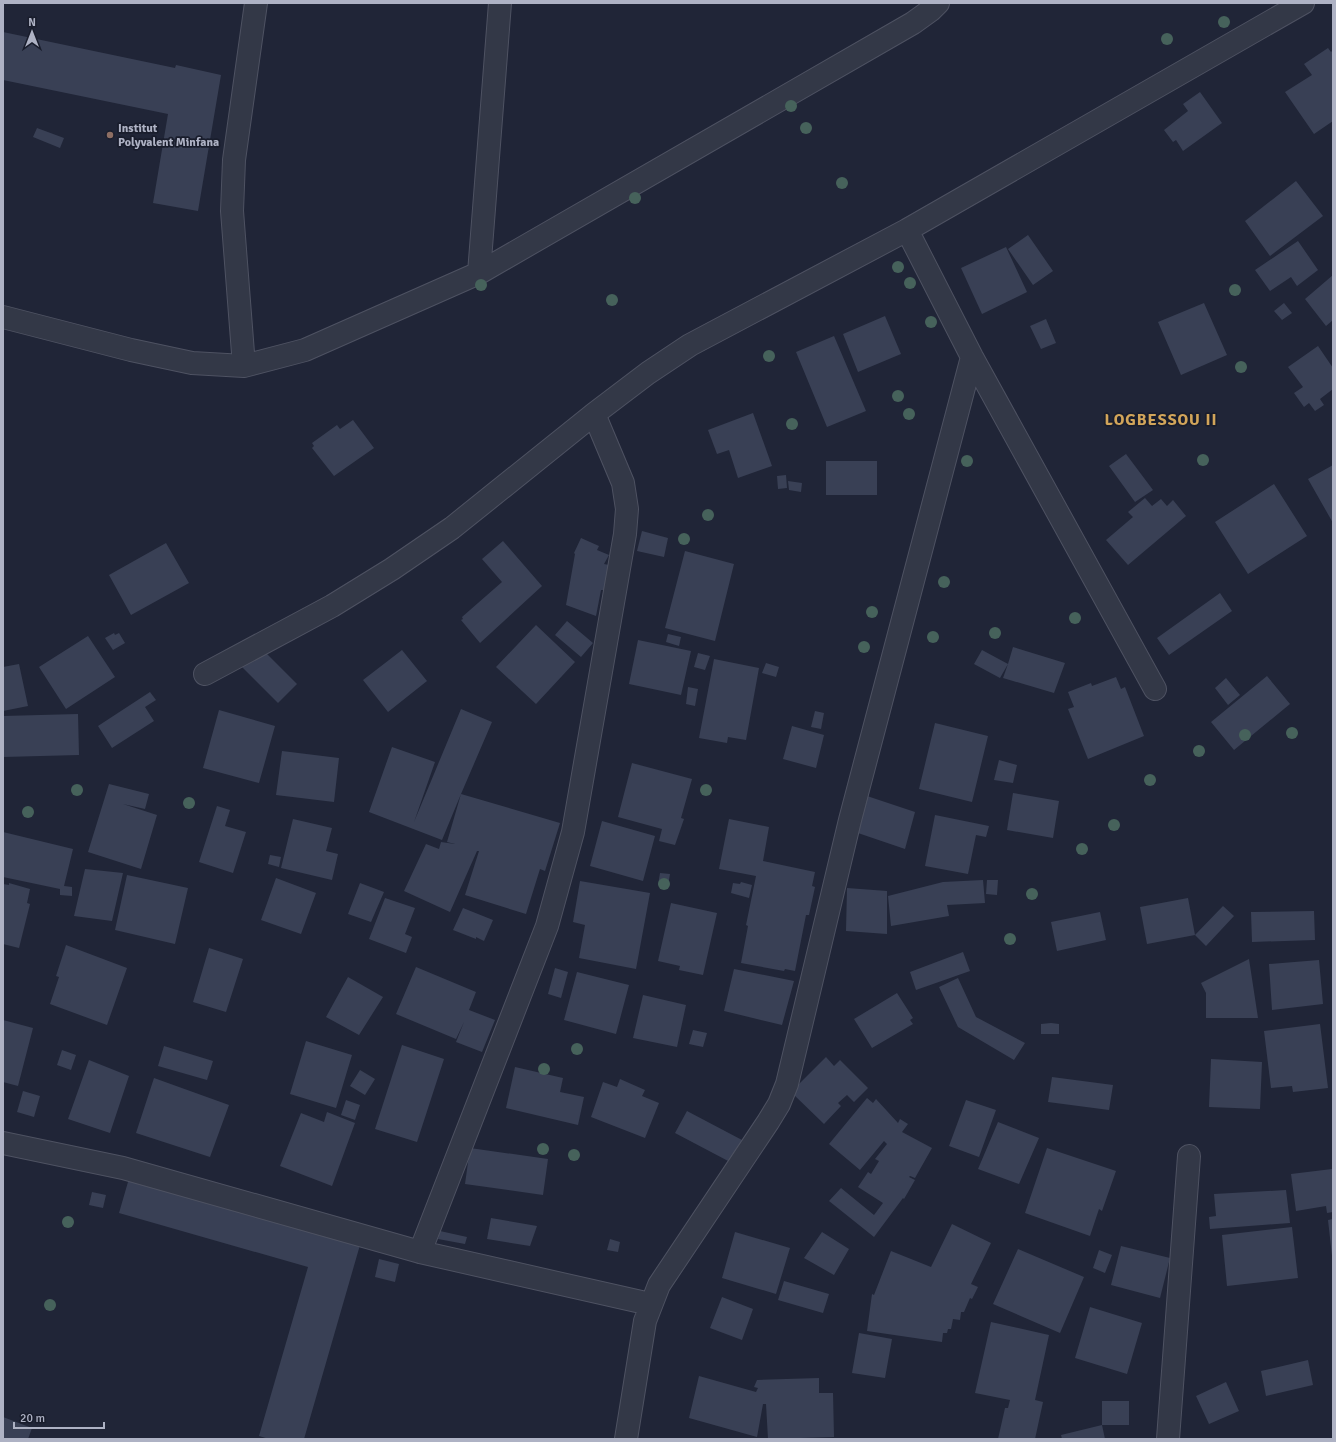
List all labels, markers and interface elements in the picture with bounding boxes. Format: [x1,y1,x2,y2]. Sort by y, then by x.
north arrow [12,12,52,52]
text: N [28,16,36,29]
place label: Institut Polyvalent Minfana [118,121,219,150]
marker: Institut Polyvalent Minfana [105,130,115,140]
district label: LOGBESSOU II [1105,410,1218,430]
scale bar [14,1404,104,1430]
text: 20 m [20,1411,45,1426]

